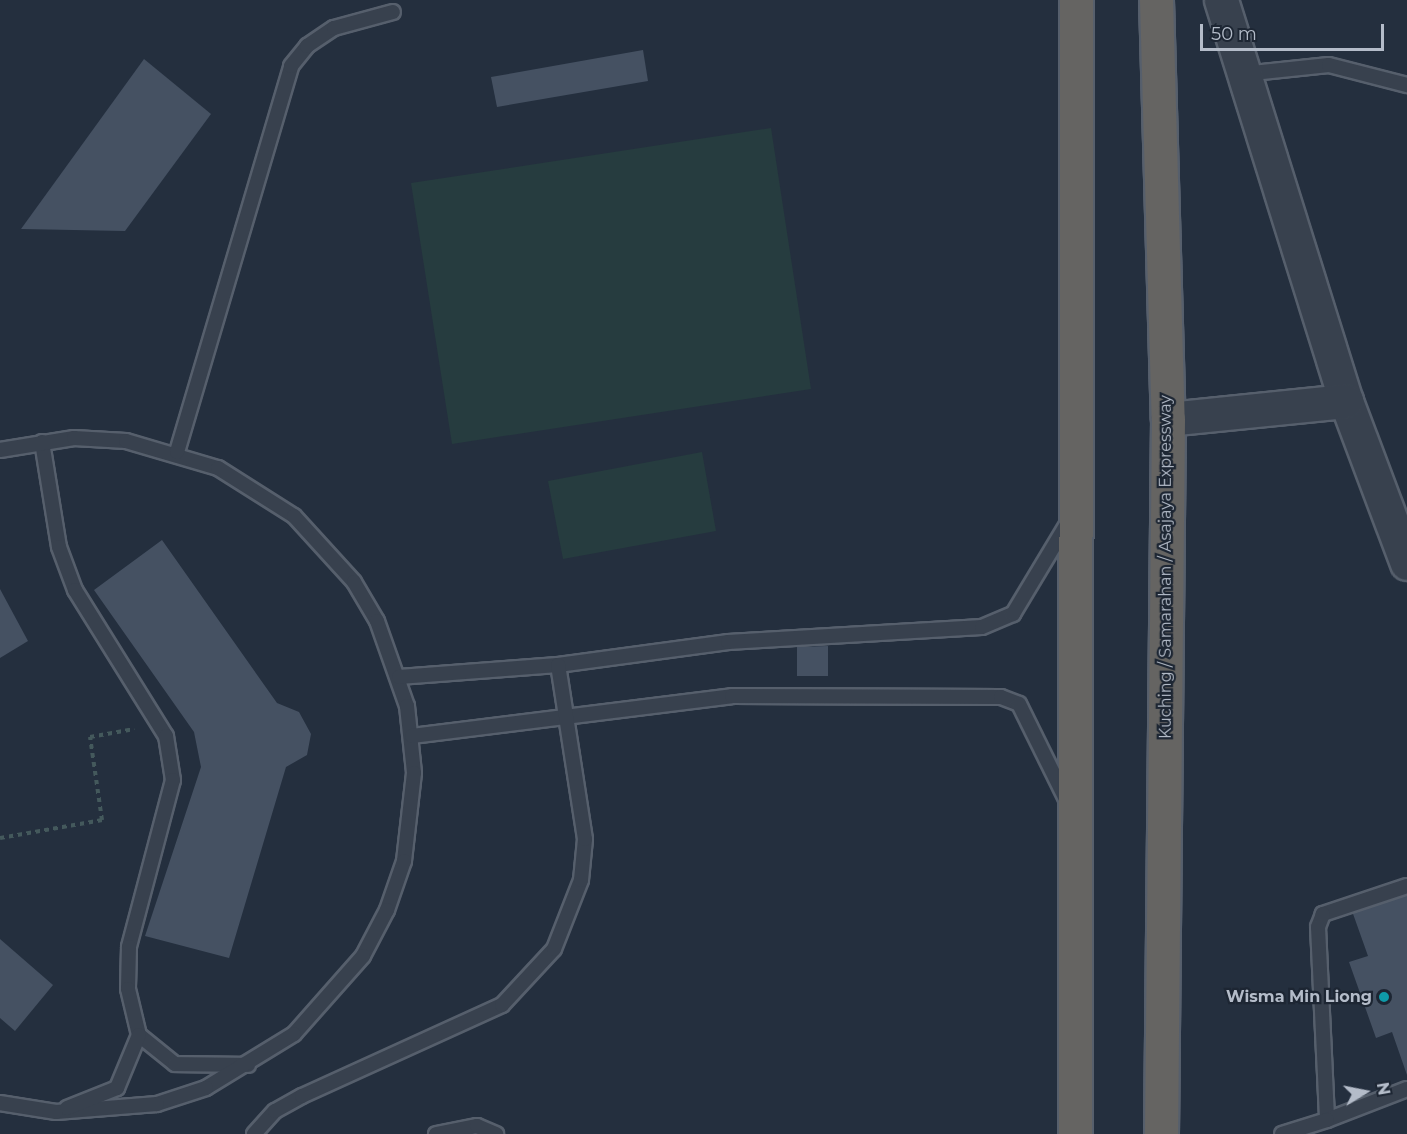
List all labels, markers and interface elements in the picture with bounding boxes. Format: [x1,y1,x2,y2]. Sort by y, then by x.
scale bar [1203,12,1388,50]
text: 50 m [1211,23,1257,45]
street label: Kuching / Samarahan / Asajaya Expressway [1156,395,1176,739]
place label: Wisma Min Liong [1226,987,1372,1007]
marker: Wisma Min Liong [1377,990,1391,1004]
north arrow [1335,1062,1395,1122]
text: N [1373,1081,1394,1097]

